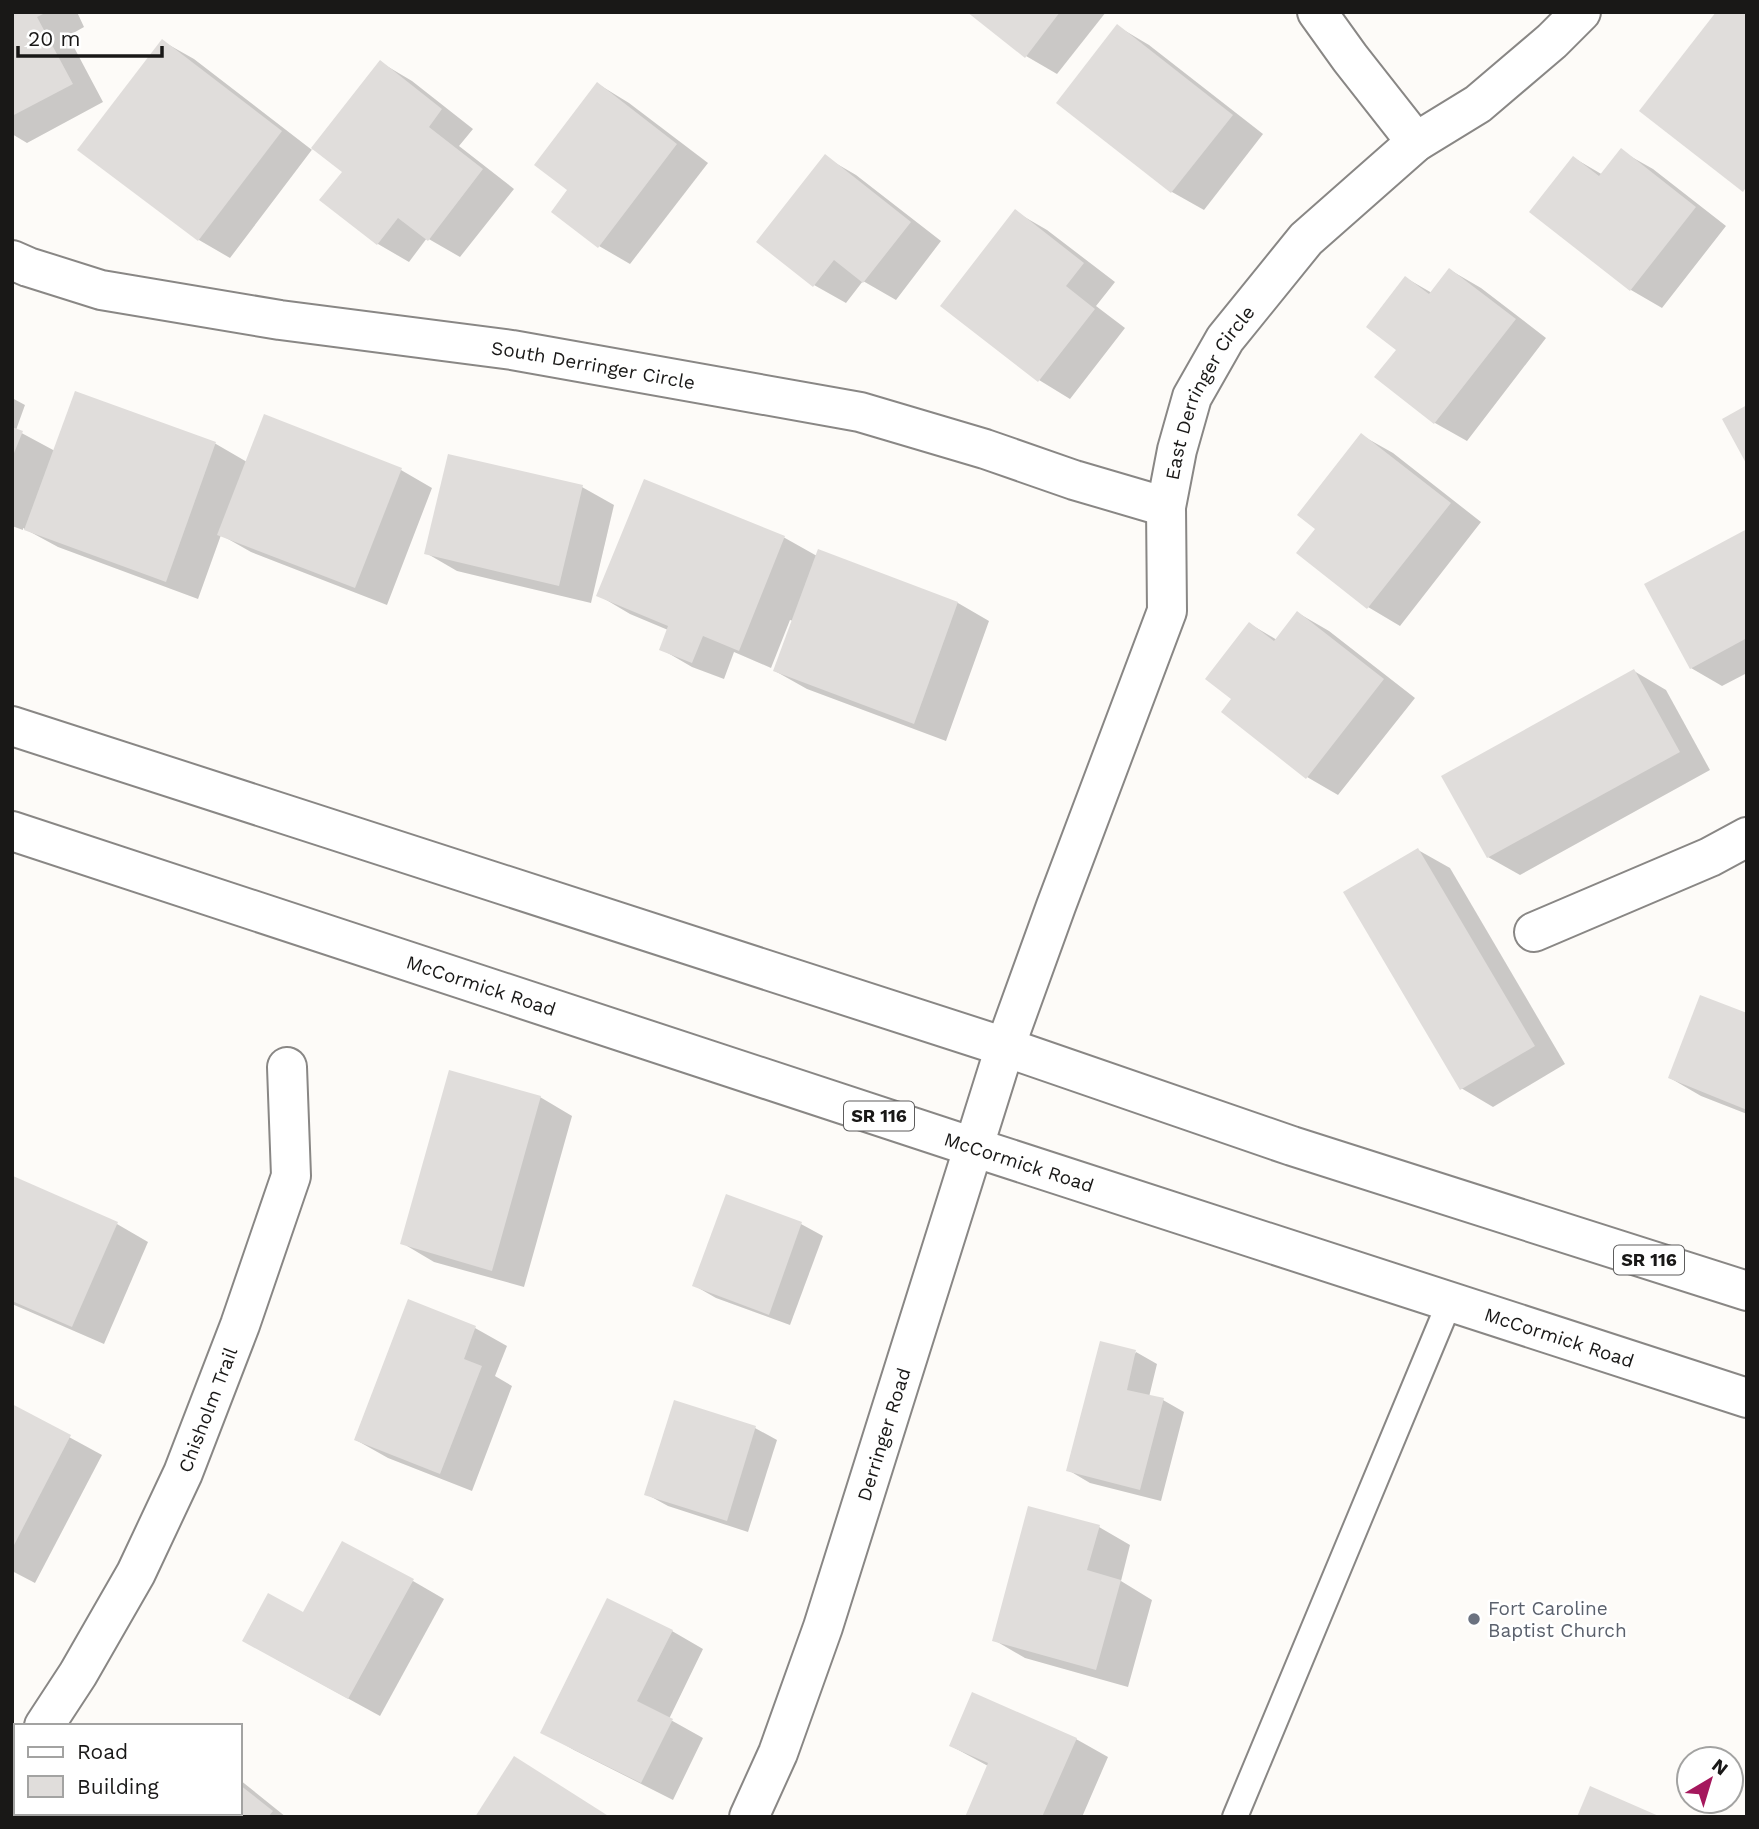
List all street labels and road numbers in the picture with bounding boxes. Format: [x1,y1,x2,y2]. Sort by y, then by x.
street label: East Derringer Circle [1160,301,1260,482]
street label: South Derringer Circle [490,336,697,394]
street label: McCormick Road [403,951,559,1021]
road number: SR 116 [844,1101,914,1130]
street label: McCormick Road [941,1127,1097,1197]
road number: SR 116 [1614,1246,1684,1274]
street label: McCormick Road [1481,1303,1637,1373]
street label: Chisholm Trail [173,1344,242,1476]
street label: Derringer Road [852,1365,916,1504]

